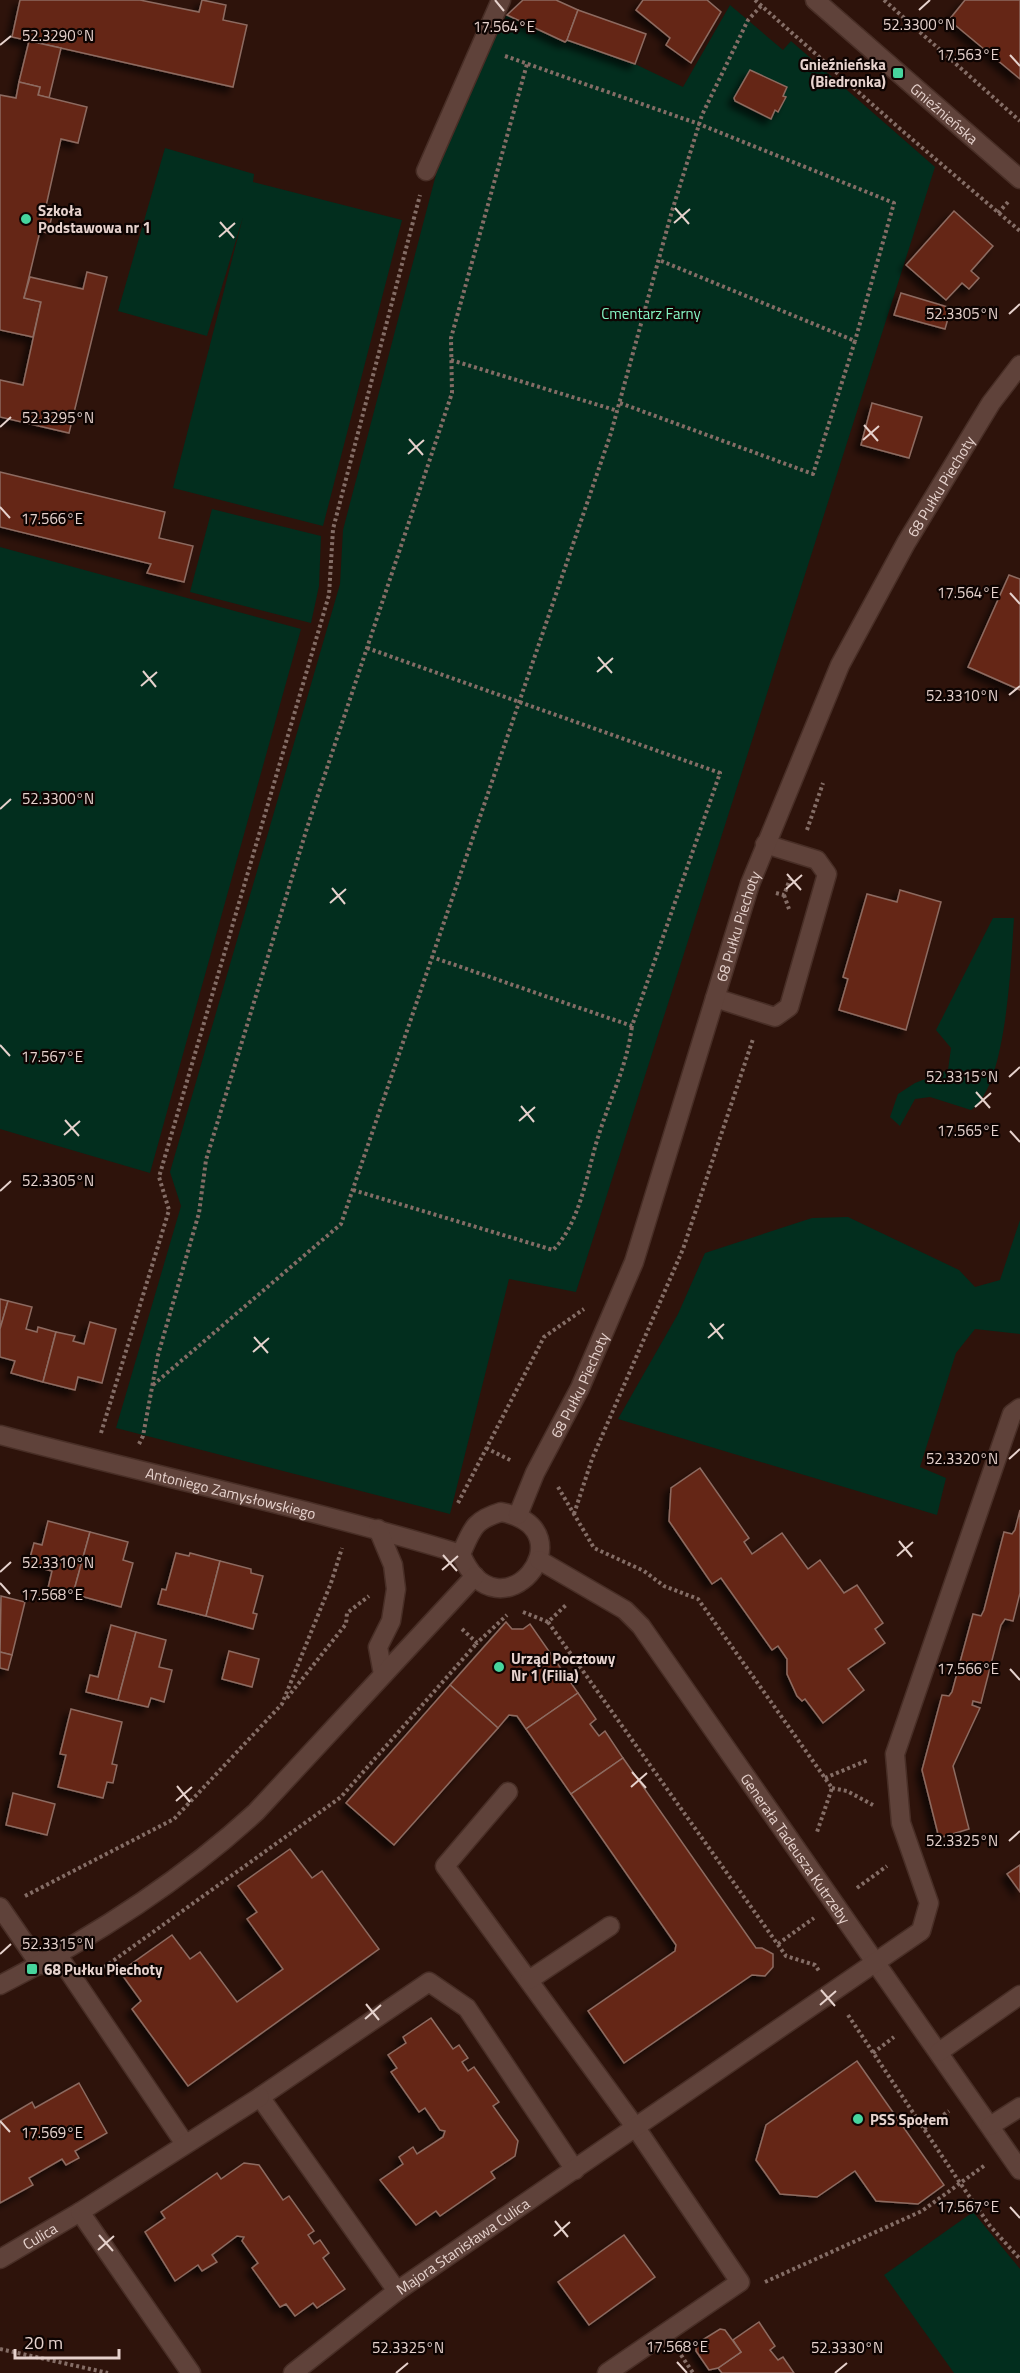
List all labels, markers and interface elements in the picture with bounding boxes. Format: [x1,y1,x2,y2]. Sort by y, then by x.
text: 52.3300°N [883,13,955,36]
text: 17.564°E [473,15,535,38]
text: 52.3290°N [22,24,94,47]
text: 17.563°E [937,43,999,66]
place label: Gnieźnieńska (Biedronka) [800,53,886,93]
marker: Gnieźnieńska (Biedronka) [891,66,905,80]
street label: Gnieźnieńska [905,77,984,150]
place label: Szkoła Podstawowa nr 1 [38,199,151,239]
marker: Szkoła Podstawowa nr 1 [19,212,33,226]
park label: Cmentarz Farny [601,302,701,325]
text: 52.3305°N [926,302,998,325]
text: 52.3295°N [22,406,94,429]
street label: 68 Pułku Piechoty [901,431,980,541]
text: 17.566°E [21,507,83,530]
text: 17.564°E [937,581,999,604]
text: 52.3310°N [926,684,998,707]
text: 52.3300°N [22,787,94,810]
street label: 68 Pułku Piechoty [709,867,766,984]
text: 17.567°E [21,1045,83,1068]
text: 52.3315°N [926,1065,998,1088]
text: 17.565°E [937,1119,999,1142]
text: 52.3305°N [22,1169,94,1192]
street label: 68 Pułku Piechoty [544,1328,614,1442]
text: 52.3320°N [926,1447,998,1470]
street label: Antoniego Zamysłowskiego [143,1461,319,1525]
text: 52.3310°N [22,1551,94,1574]
text: 17.568°E [21,1583,83,1606]
place label: Urząd Pocztowy Nr 1 (Filia) [511,1647,616,1687]
text: 17.566°E [937,1657,999,1680]
marker: Urząd Pocztowy Nr 1 (Filia) [492,1660,506,1674]
street label: Generała Tadeusza Kutrzeby [735,1768,856,1928]
text: 52.3325°N [926,1829,998,1852]
text: 52.3315°N [22,1932,94,1955]
place label: 68 Pułku Piechoty [44,1958,163,1981]
marker: 68 Pułku Piechoty [25,1962,39,1976]
place label: PSS Społem [870,2108,949,2131]
marker: PSS Społem [851,2112,865,2126]
text: 17.569°E [21,2121,83,2144]
street label: Majora Stanisława Culica [391,2192,534,2300]
text: 17.567°E [937,2195,999,2218]
street label: Culica [18,2216,62,2255]
scale bar [15,2322,118,2360]
text: 20 m [24,2329,63,2356]
text: 17.568°E [646,2335,708,2358]
text: 52.3325°N [372,2336,444,2359]
text: 52.3330°N [811,2336,883,2359]

